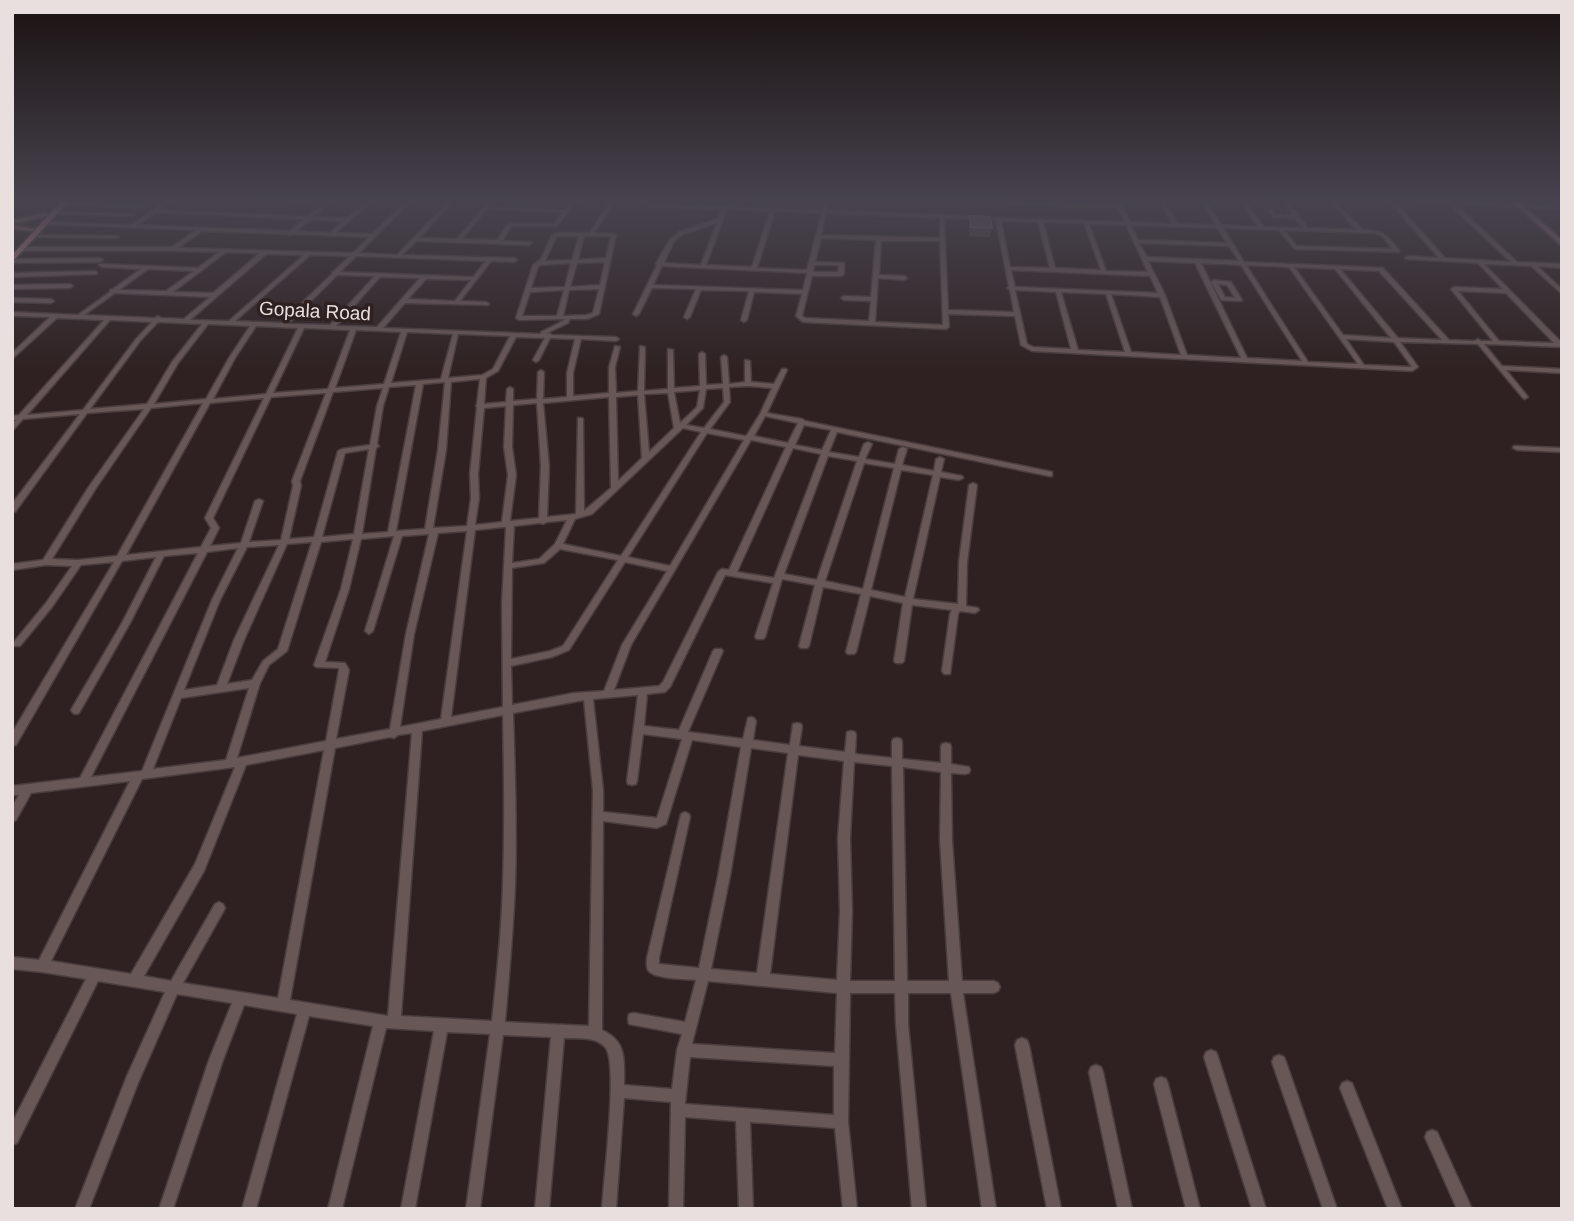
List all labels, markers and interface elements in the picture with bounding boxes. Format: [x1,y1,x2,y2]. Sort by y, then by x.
street label: Gopala Road [259,298,371,324]

